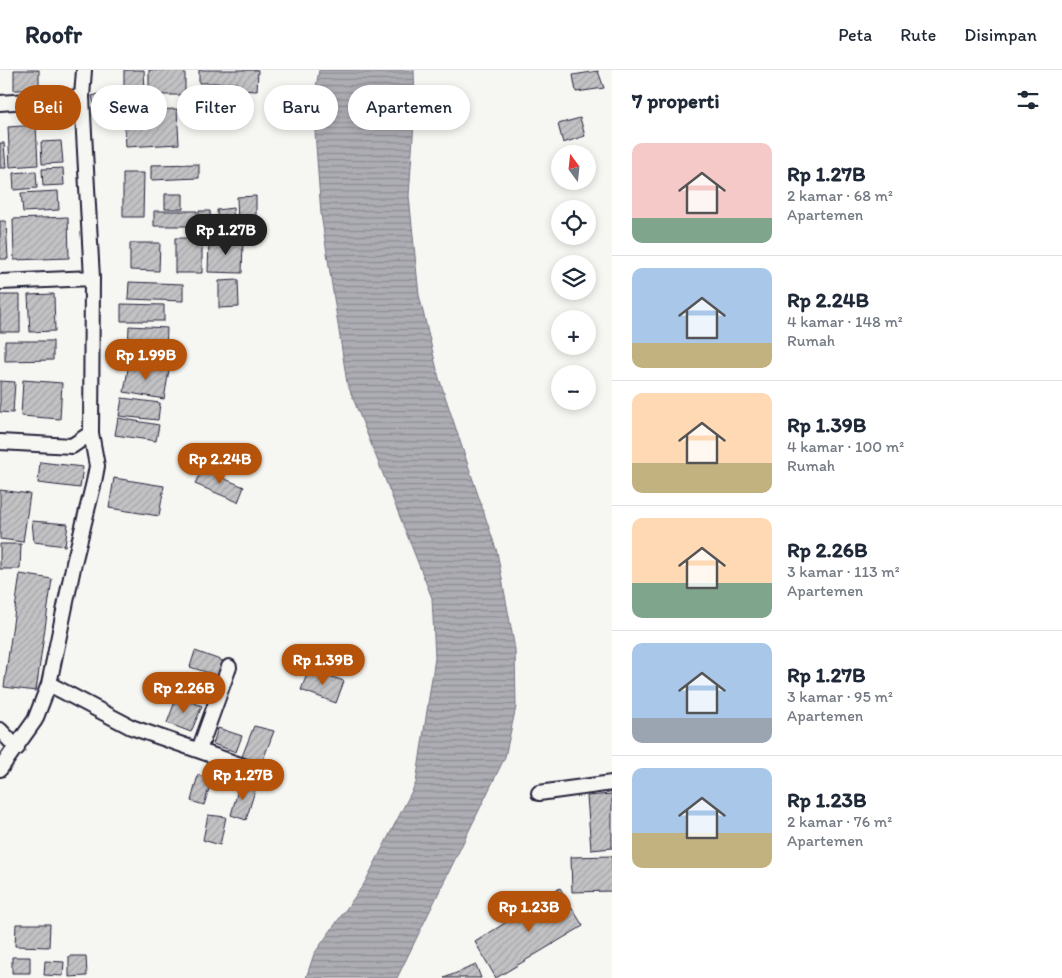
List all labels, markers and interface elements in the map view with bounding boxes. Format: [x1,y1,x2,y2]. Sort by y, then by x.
text: Roofr [25,20,82,49]
text: Peta [838,24,872,46]
text: Rute [900,24,936,46]
text: Disimpan [964,24,1037,46]
chip: Beli [15,85,81,130]
chip: Sewa [91,85,167,130]
chip: Filter [177,85,254,130]
chip: Baru [264,85,338,130]
chip: Apartemen [348,85,470,130]
icon: filters [1014,86,1042,114]
text: 7 properti [632,88,720,113]
north arrow [551,145,596,190]
map controls [551,145,596,410]
text: Rp 1.27B [787,161,865,186]
icon: home [672,163,732,223]
text: 2 kamar · 68 m² [787,186,893,205]
button: locate [551,200,596,245]
text: Apartemen [787,205,863,224]
pin: Rp 1.27B [174,214,278,256]
text: Rp 1.27B [196,220,256,239]
button: layers [551,255,596,300]
text: Rp 2.24B [787,287,869,312]
icon: home [672,288,732,348]
button: + [551,310,596,355]
text: 4 kamar · 148 m² [787,312,903,331]
text: Rumah [787,331,835,350]
pin: Rp 1.99B [94,338,198,381]
text: Rp 1.99B [116,345,176,364]
button: − [551,365,596,410]
text: Rp 1.39B [787,412,866,437]
icon: home [672,413,732,473]
text: 4 kamar · 100 m² [787,437,904,456]
pin: Rp 2.24B [168,442,272,485]
text: Rp 2.24B [189,449,251,468]
text: Rumah [787,456,835,475]
text: Rp 2.26B [787,537,867,562]
icon: home [672,538,732,598]
text: 3 kamar · 113 m² [787,562,900,581]
text: Apartemen [787,581,863,600]
pin: Rp 1.39B [271,644,375,686]
text: Rp 1.39B [293,650,353,669]
text: Rp 1.27B [787,662,865,687]
icon: home [672,663,732,723]
pin: Rp 2.26B [132,672,236,714]
text: Rp 2.26B [153,678,215,697]
text: 3 kamar · 95 m² [787,687,893,706]
text: Apartemen [787,706,863,725]
pin: Rp 1.27B [191,758,295,801]
text: Rp 1.27B [213,765,273,784]
text: Rp 1.23B [787,787,867,812]
icon: home [672,788,732,848]
text: 2 kamar · 76 m² [787,812,892,831]
text: Apartemen [787,831,863,850]
pin: Rp 1.23B [477,890,581,933]
text: Rp 1.23B [499,897,559,916]

